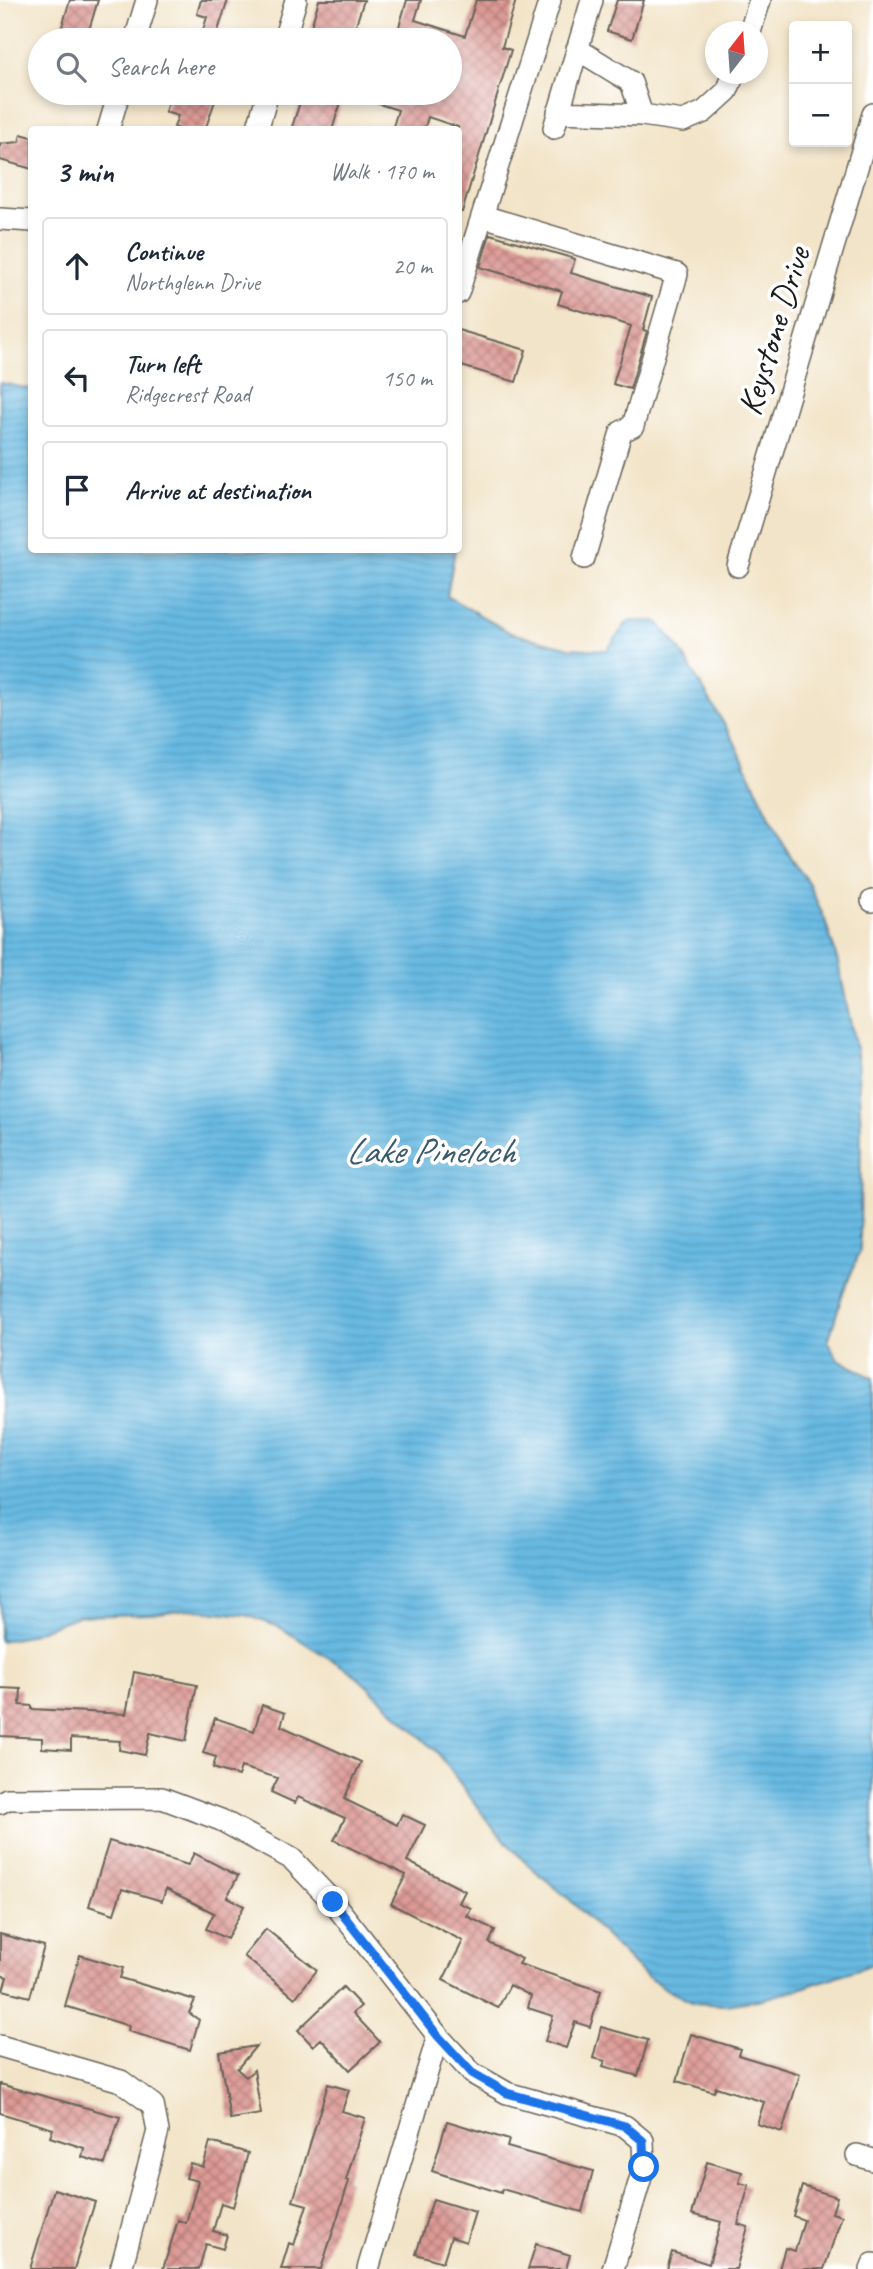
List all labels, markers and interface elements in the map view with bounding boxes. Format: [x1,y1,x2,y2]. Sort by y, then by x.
north arrow [705,21,768,84]
map controls [789,21,852,147]
button: + [789,21,852,84]
search box [28,28,462,105]
icon: search [52,48,90,86]
text: Search here [108,50,214,83]
button: − [789,84,852,147]
text: 3 min [56,153,113,191]
text: Walk · 170 m [330,157,434,186]
text: Continue [125,235,203,268]
street label: Keystone Drive [727,239,821,421]
icon: ahead [58,247,96,285]
text: 20 m [393,252,432,281]
text: Northglenn Drive [125,268,260,297]
text: Turn left [125,347,200,380]
icon: left [58,359,96,397]
text: 150 m [383,364,432,393]
text: Ridgecrest Road [125,380,250,409]
icon: arrive [58,471,96,509]
text: Arrive at destination [125,474,311,507]
water label: Lake Pineloch [346,1127,518,1174]
route end [317,1886,348,1917]
route start [628,2151,659,2182]

